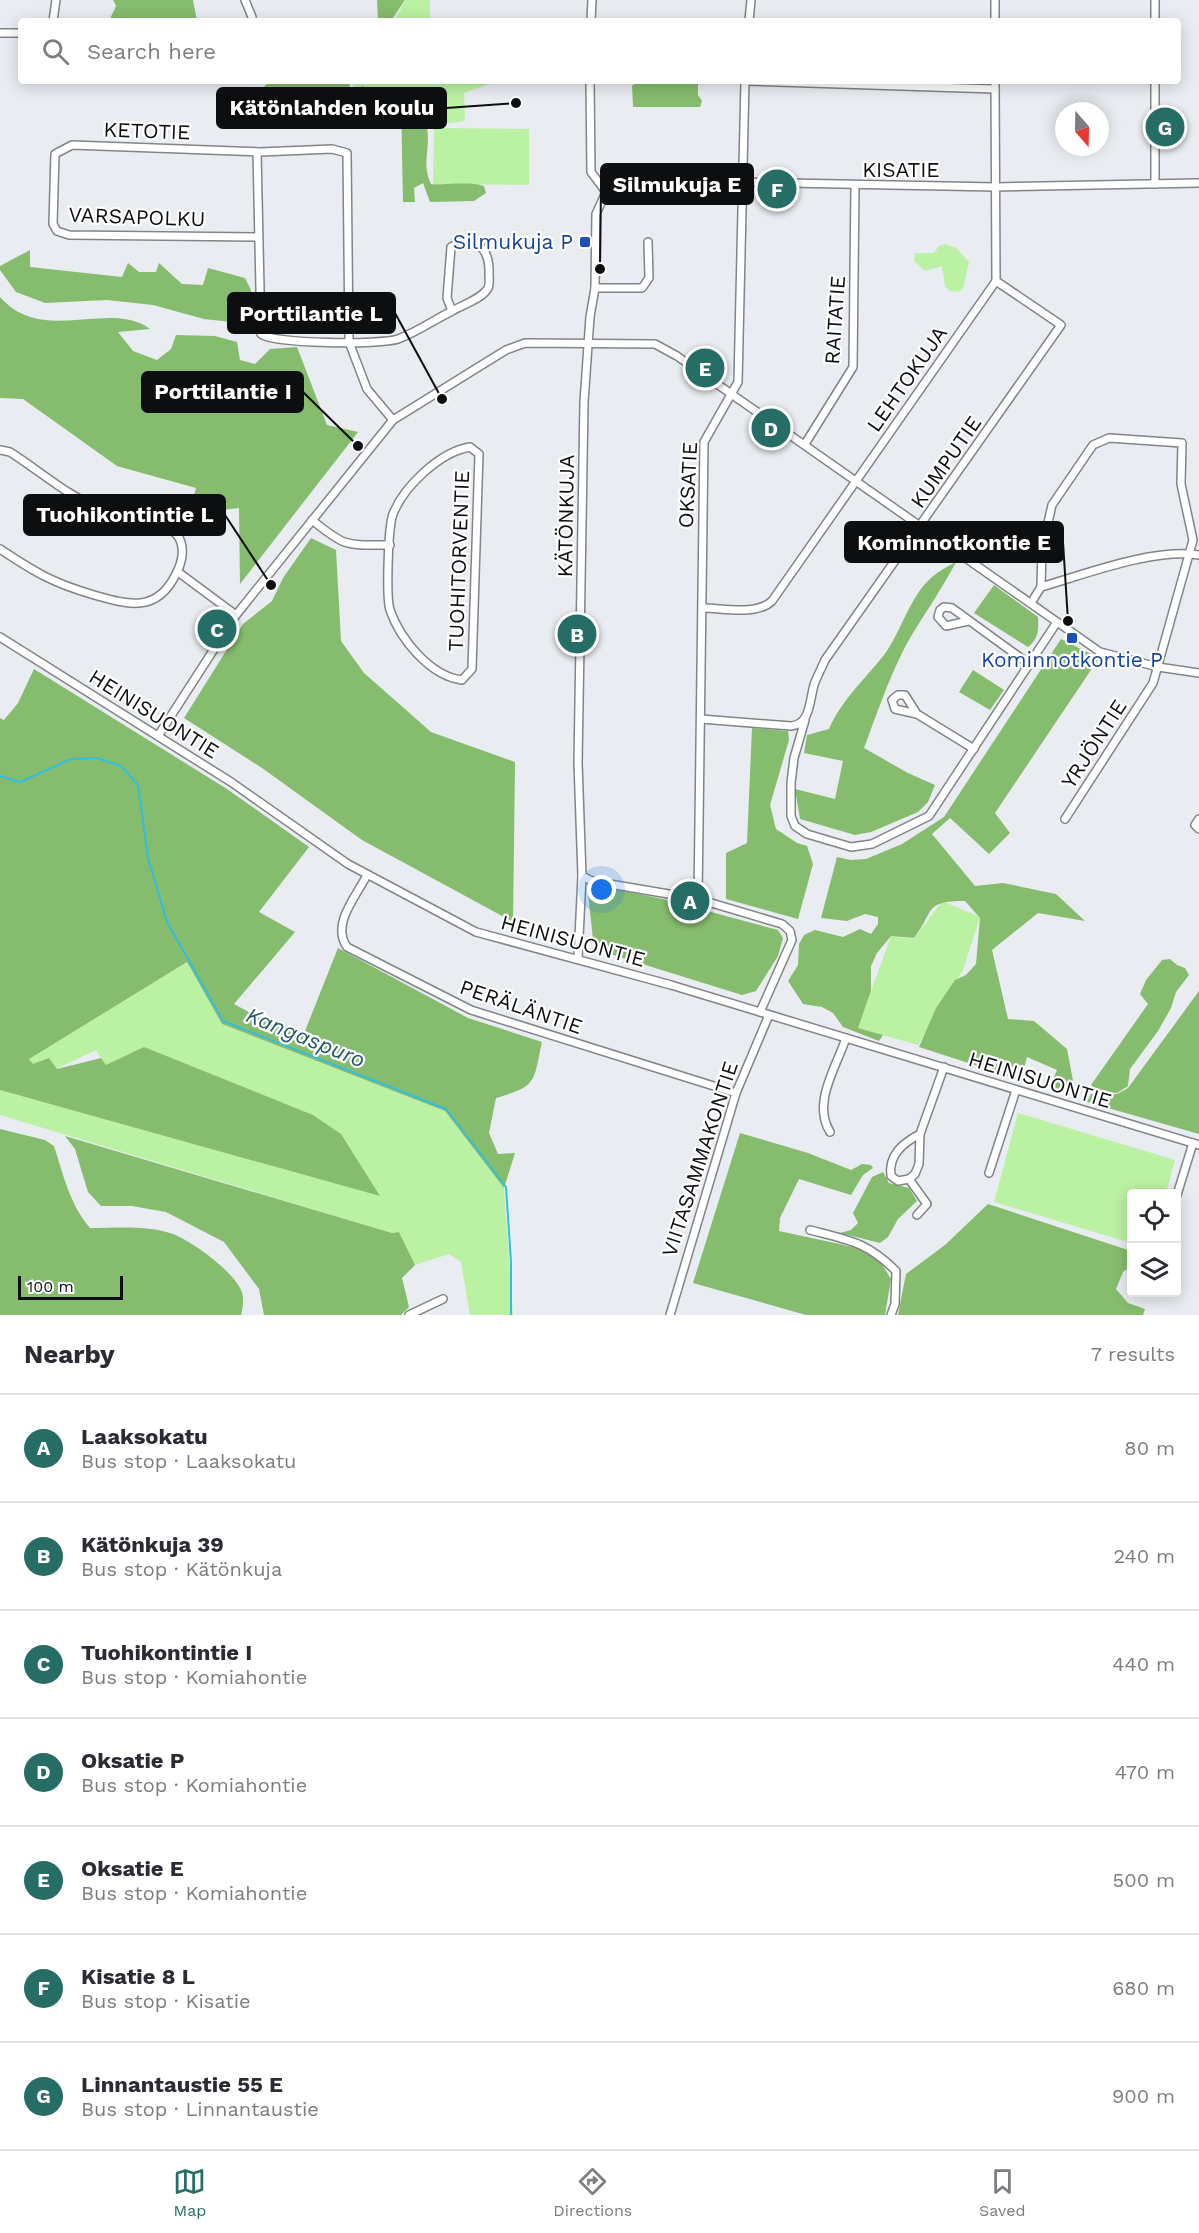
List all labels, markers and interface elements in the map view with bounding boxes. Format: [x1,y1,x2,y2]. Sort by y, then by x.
search box [18,18,1181,84]
icon: search [39,35,72,68]
text: Search here [87,39,216,64]
callout: Kätönlahden koulu [217,88,446,128]
text: Kätönlahden koulu [230,95,434,120]
north arrow [1055,102,1109,156]
pin: G [1146,104,1184,150]
street label: KETOTIE [103,116,191,145]
street label: KISATIE [862,157,940,182]
callout: Silmukuja E [601,164,753,204]
pin: F [758,166,796,212]
text: Silmukuja E [613,172,741,197]
street label: VARSAPOLKU [68,202,206,231]
place label: Silmukuja P [453,229,573,254]
marker: Silmukuja P [578,235,592,249]
street label: RAITATIE [819,275,850,365]
callout: Porttilantie L [228,293,395,333]
text: Porttilantie L [239,301,383,326]
street label: LEHTOKUJA [861,321,952,436]
pin: E [686,346,724,391]
callout: Porttilantie I [142,372,303,412]
text: Porttilantie I [154,379,292,404]
pin: D [752,406,790,450]
street label: KUMPUTIE [905,411,986,513]
street label: OKSATIE [673,441,702,529]
street label: KÄTÖNKUJA [552,454,579,578]
street label: TUOHITORVENTIE [443,470,474,652]
callout: Tuohikontintie L [24,495,225,535]
text: Tuohikontintie L [36,502,214,527]
callout: Kominnotkontie E [845,522,1063,562]
text: Kominnotkontie E [857,530,1051,555]
pin: C [198,606,236,652]
pin: B [558,612,596,656]
marker: Kominnotkontie P [1065,631,1079,645]
place label: Kominnotkontie P [981,647,1163,672]
street label: HEINISUONTIE [85,664,224,764]
street label: YRJÖNTIE [1056,695,1132,793]
your location [587,875,616,904]
pin: A [670,878,710,924]
street label: HEINISUONTIE [498,909,648,972]
street label: PERÄLÄNTIE [456,974,586,1039]
water label: Kangaspuro [243,1002,369,1073]
street label: HEINISUONTIE [966,1046,1115,1113]
street label: VIITASAMMAKONTIE [656,1058,743,1260]
map controls [1127,1189,1181,1297]
button: locate [1127,1189,1181,1243]
button: layers [1127,1243,1181,1297]
scale bar [18,1273,123,1300]
text: 100 m [27,1277,74,1296]
text: Nearby [24,1339,115,1369]
text: 7 results [1091,1342,1175,1366]
text: Laaksokatu [81,1424,208,1449]
text: A [37,1436,50,1460]
text: 80 m [1124,1436,1175,1460]
text: Bus stop · Laaksokatu [81,1449,296,1473]
text: Kätönkuja 39 [81,1532,224,1557]
text: B [37,1544,50,1568]
text: 240 m [1113,1544,1175,1568]
text: Bus stop · Kätönkuja [81,1557,282,1581]
text: Tuohikontintie I [81,1640,252,1665]
text: C [37,1652,50,1676]
text: 440 m [1112,1652,1175,1676]
text: Bus stop · Komiahontie [81,1665,307,1689]
text: Oksatie P [81,1748,185,1773]
text: D [36,1760,51,1784]
text: 470 m [1115,1760,1175,1784]
text: Bus stop · Komiahontie [81,1773,307,1797]
text: Oksatie E [81,1856,184,1881]
text: E [37,1868,50,1892]
text: 500 m [1113,1868,1175,1892]
text: Bus stop · Komiahontie [81,1881,307,1905]
text: Kisatie 8 L [81,1964,195,1989]
text: F [37,1976,50,2000]
text: 680 m [1112,1976,1175,2000]
text: Bus stop · Kisatie [81,1989,251,2013]
text: Linnantaustie 55 E [81,2072,283,2097]
text: G [36,2084,51,2108]
text: 900 m [1112,2084,1175,2108]
text: Bus stop · Linnantaustie [81,2097,319,2121]
tab: Map [173,2165,206,2220]
tab: Directions [553,2165,632,2220]
tab: Saved [979,2165,1026,2220]

